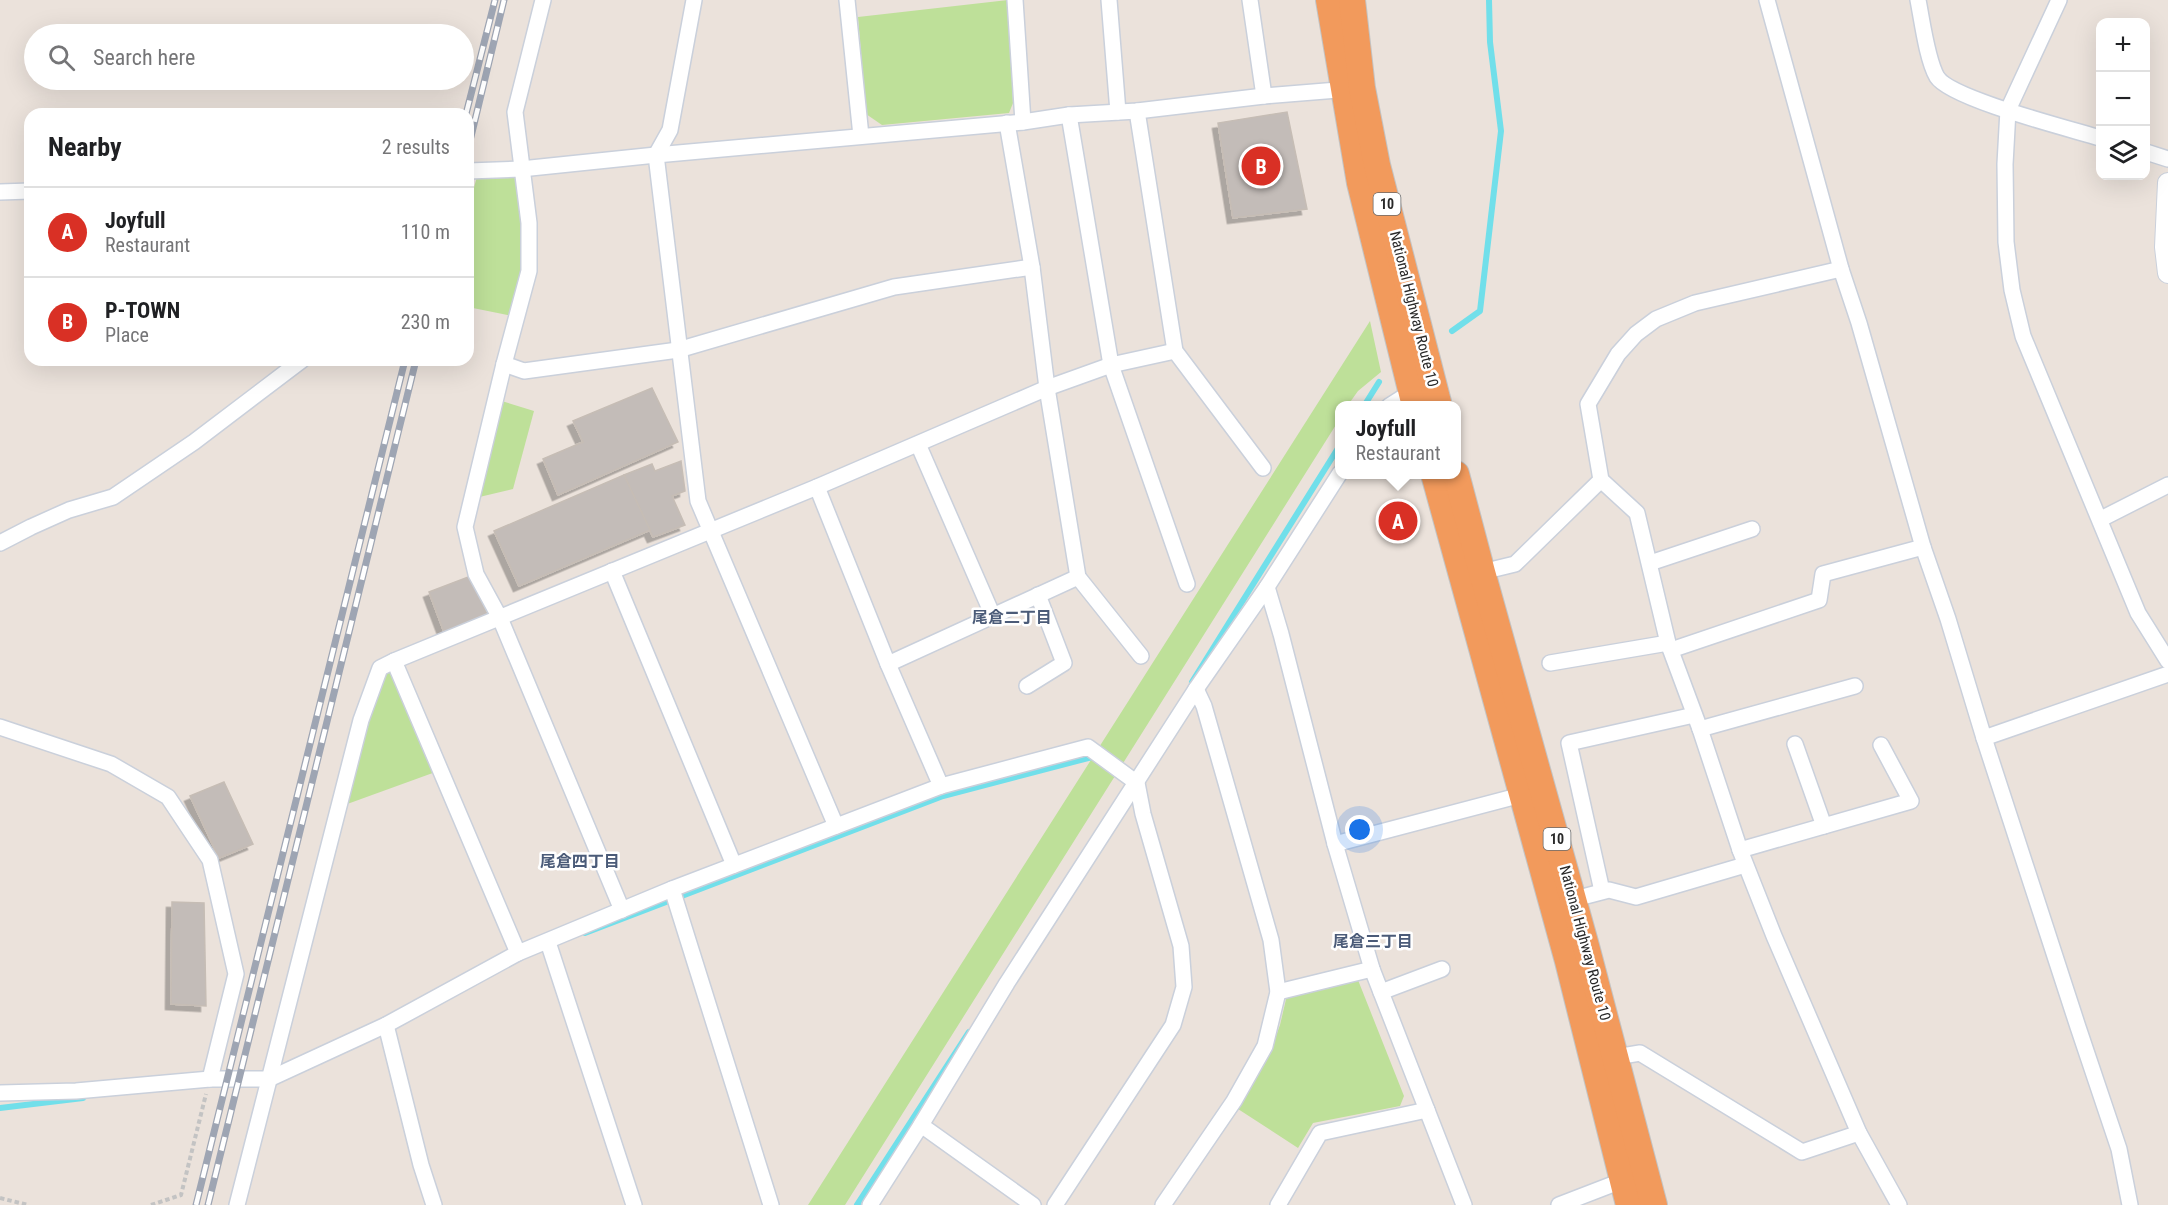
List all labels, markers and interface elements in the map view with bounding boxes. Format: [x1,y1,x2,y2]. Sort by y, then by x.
map controls [2096,18,2150,180]
button: + [2096,18,2150,72]
search box [24,24,474,90]
icon: search [45,41,78,74]
text: Search here [93,45,195,70]
button: − [2096,72,2150,126]
button: layers [2096,126,2150,180]
text: Nearby [48,132,122,162]
text: 2 results [382,135,450,159]
pin: B [1242,144,1280,188]
road number: 10 [1374,193,1400,215]
text: Joyfull [105,208,166,233]
text: A [62,220,73,244]
text: 110 m [401,220,450,244]
street label: National Highway Route 10 [1386,229,1442,389]
text: Restaurant [105,233,190,257]
text: P-TOWN [105,298,180,323]
text: B [62,310,73,334]
text: 230 m [401,310,450,334]
text: Place [105,323,149,347]
popup [1335,401,1461,479]
text: Joyfull [1355,416,1416,441]
text: Restaurant [1355,441,1441,465]
pin: A [1378,498,1418,544]
district label: 尾倉二丁目 [972,608,1052,627]
your location [1345,815,1374,844]
road number: 10 [1544,828,1570,850]
district label: 尾倉四丁目 [540,852,620,871]
street label: National Highway Route 10 [1556,864,1614,1022]
district label: 尾倉三丁目 [1333,932,1413,951]

